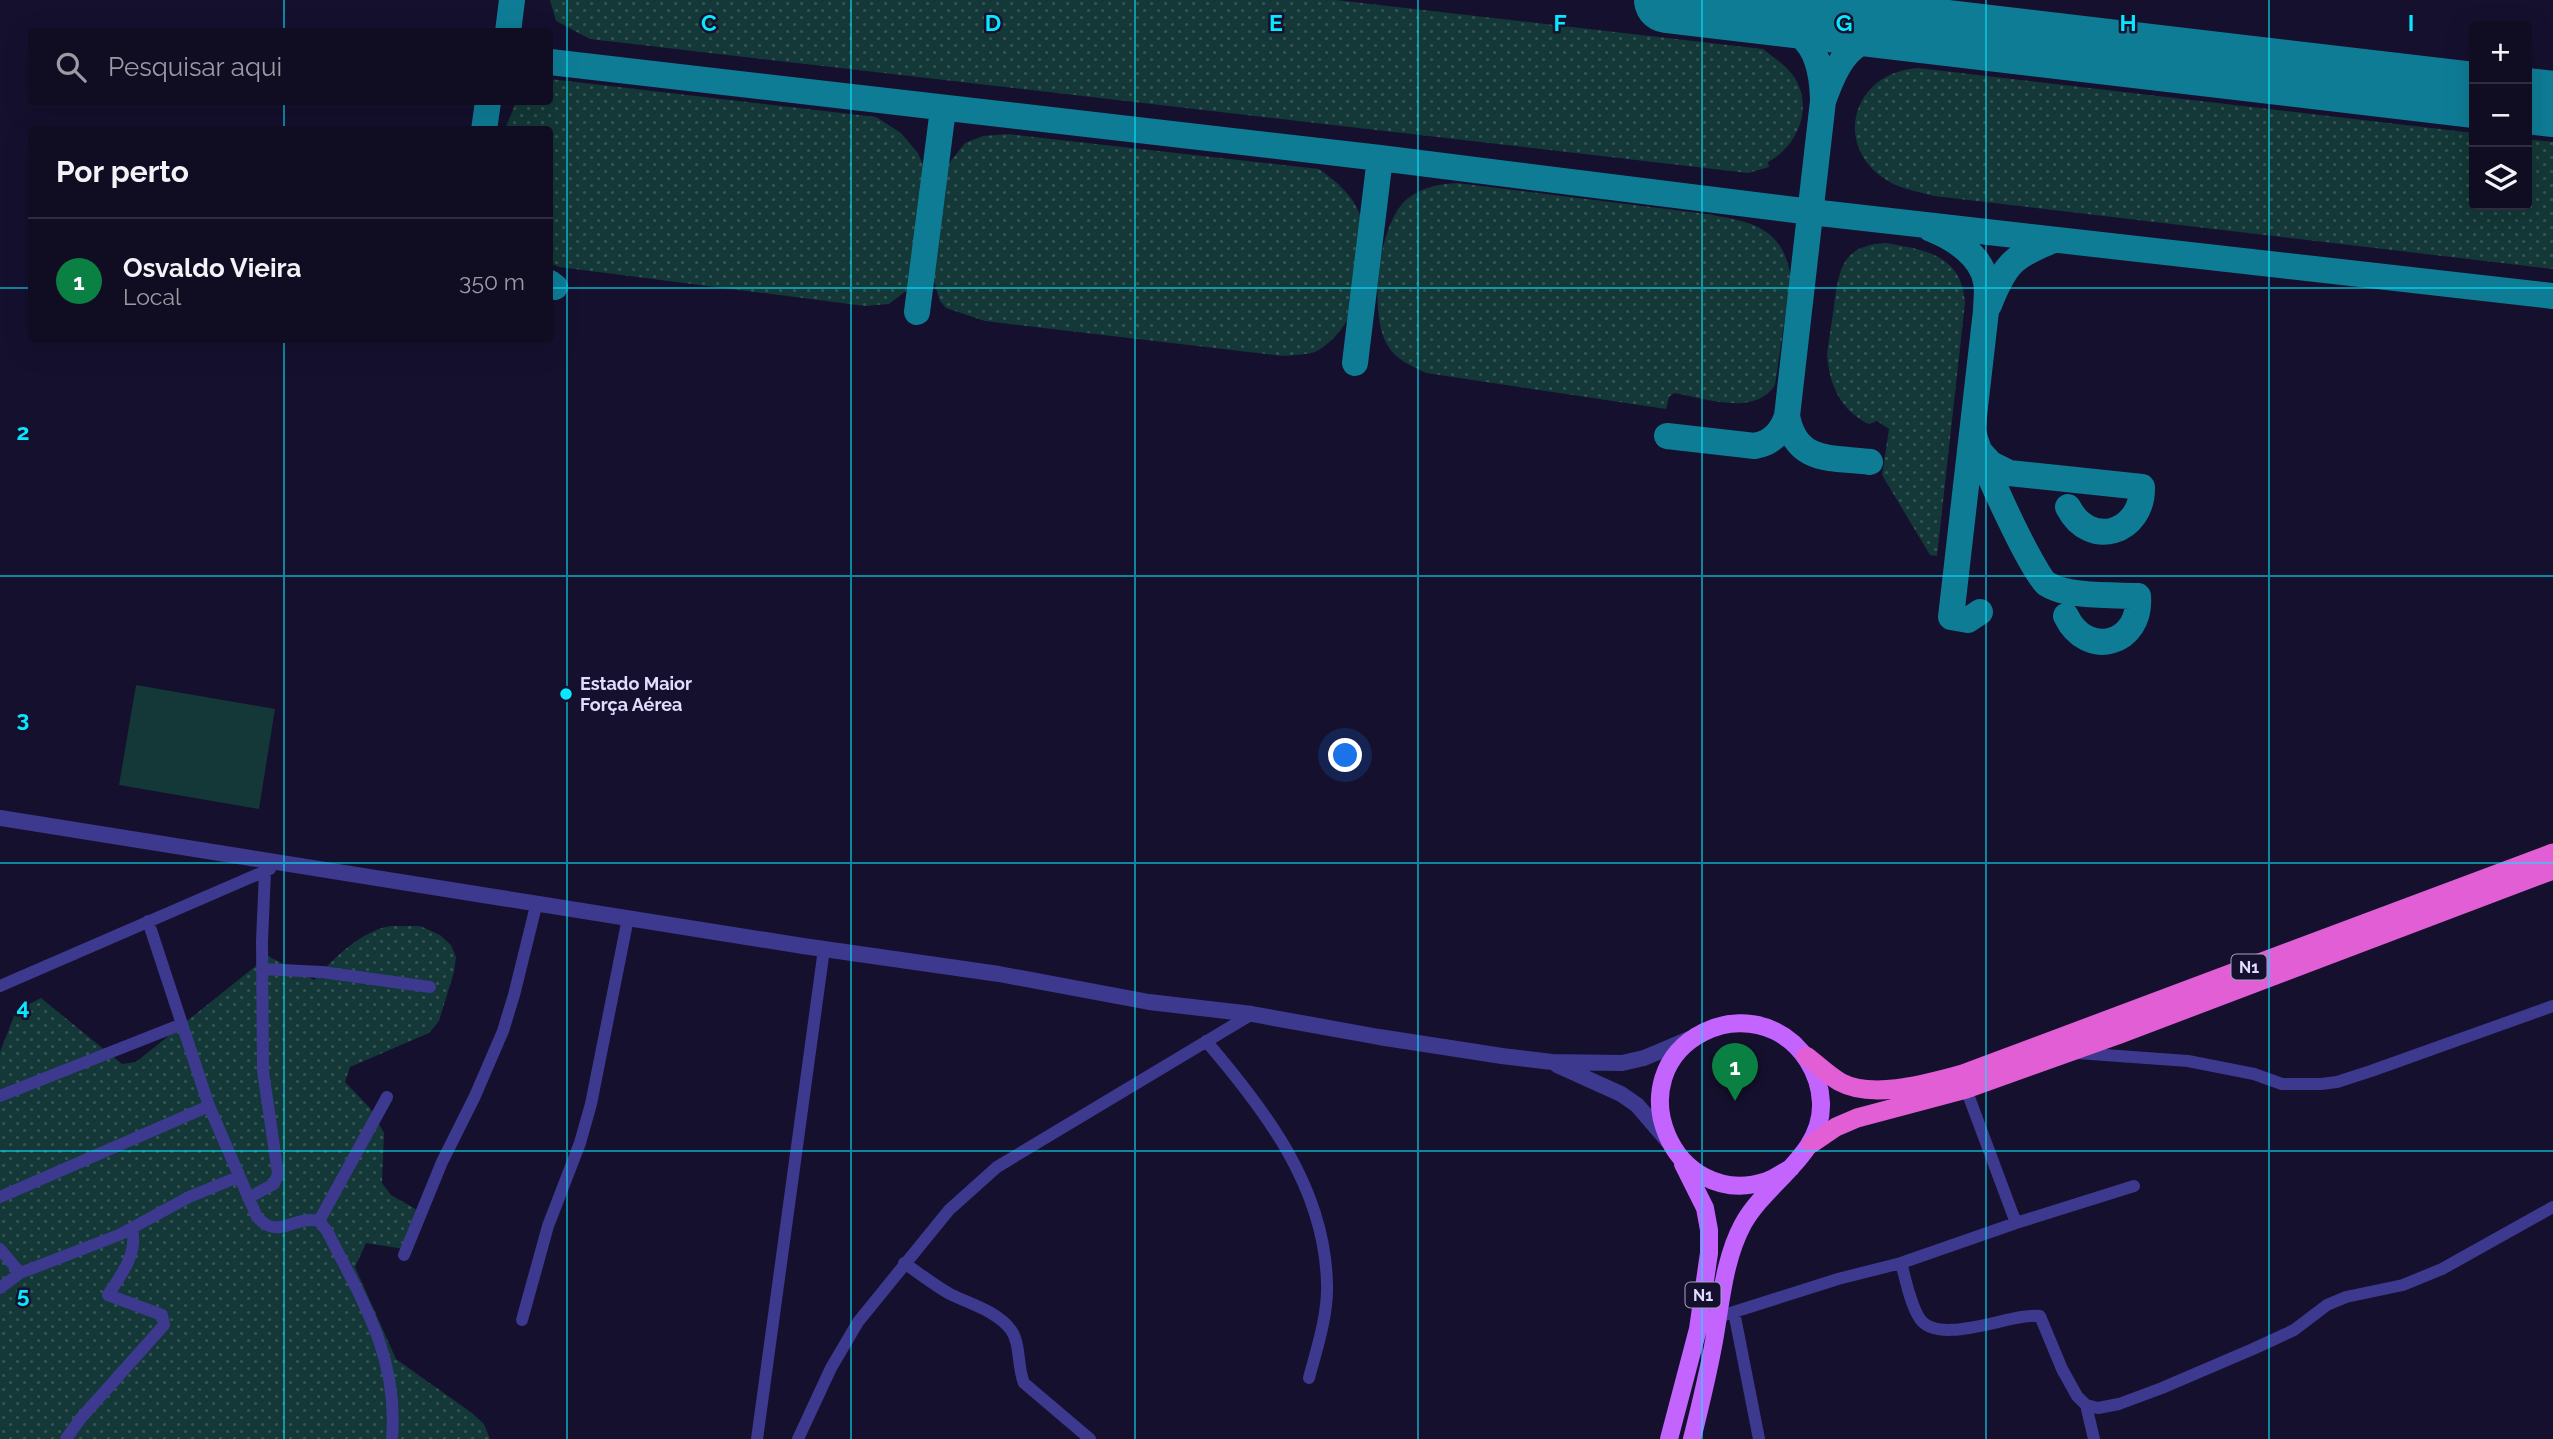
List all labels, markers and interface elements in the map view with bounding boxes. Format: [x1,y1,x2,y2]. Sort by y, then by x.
text: C [701,9,717,36]
text: D [985,9,1001,36]
text: E [1269,9,1283,36]
text: F [1553,9,1567,36]
text: G [1836,9,1852,36]
text: H [2119,9,2137,36]
text: I [2408,9,2414,36]
map controls [2469,21,2532,210]
button: + [2469,21,2532,84]
search box [28,28,553,105]
icon: search [52,48,90,86]
text: Pesquisar aqui [108,52,282,82]
button: − [2469,84,2532,147]
button: layers [2469,147,2532,210]
text: Por perto [56,154,189,189]
text: Osvaldo Vieira [123,253,301,283]
text: 1 [73,268,85,295]
text: 350 m [459,268,525,295]
text: Local [123,283,181,310]
text: 2 [17,418,29,445]
place label: Estado Maior Força Aérea [580,673,692,715]
marker: Estado Maior Força Aérea [558,686,574,702]
text: 3 [17,705,29,732]
your location [1328,738,1362,772]
road number: N1 [2232,954,2266,979]
text: 4 [16,993,30,1020]
pin: 1 [1712,1043,1758,1101]
text: 5 [17,1281,30,1308]
road number: N1 [1686,1282,1720,1308]

